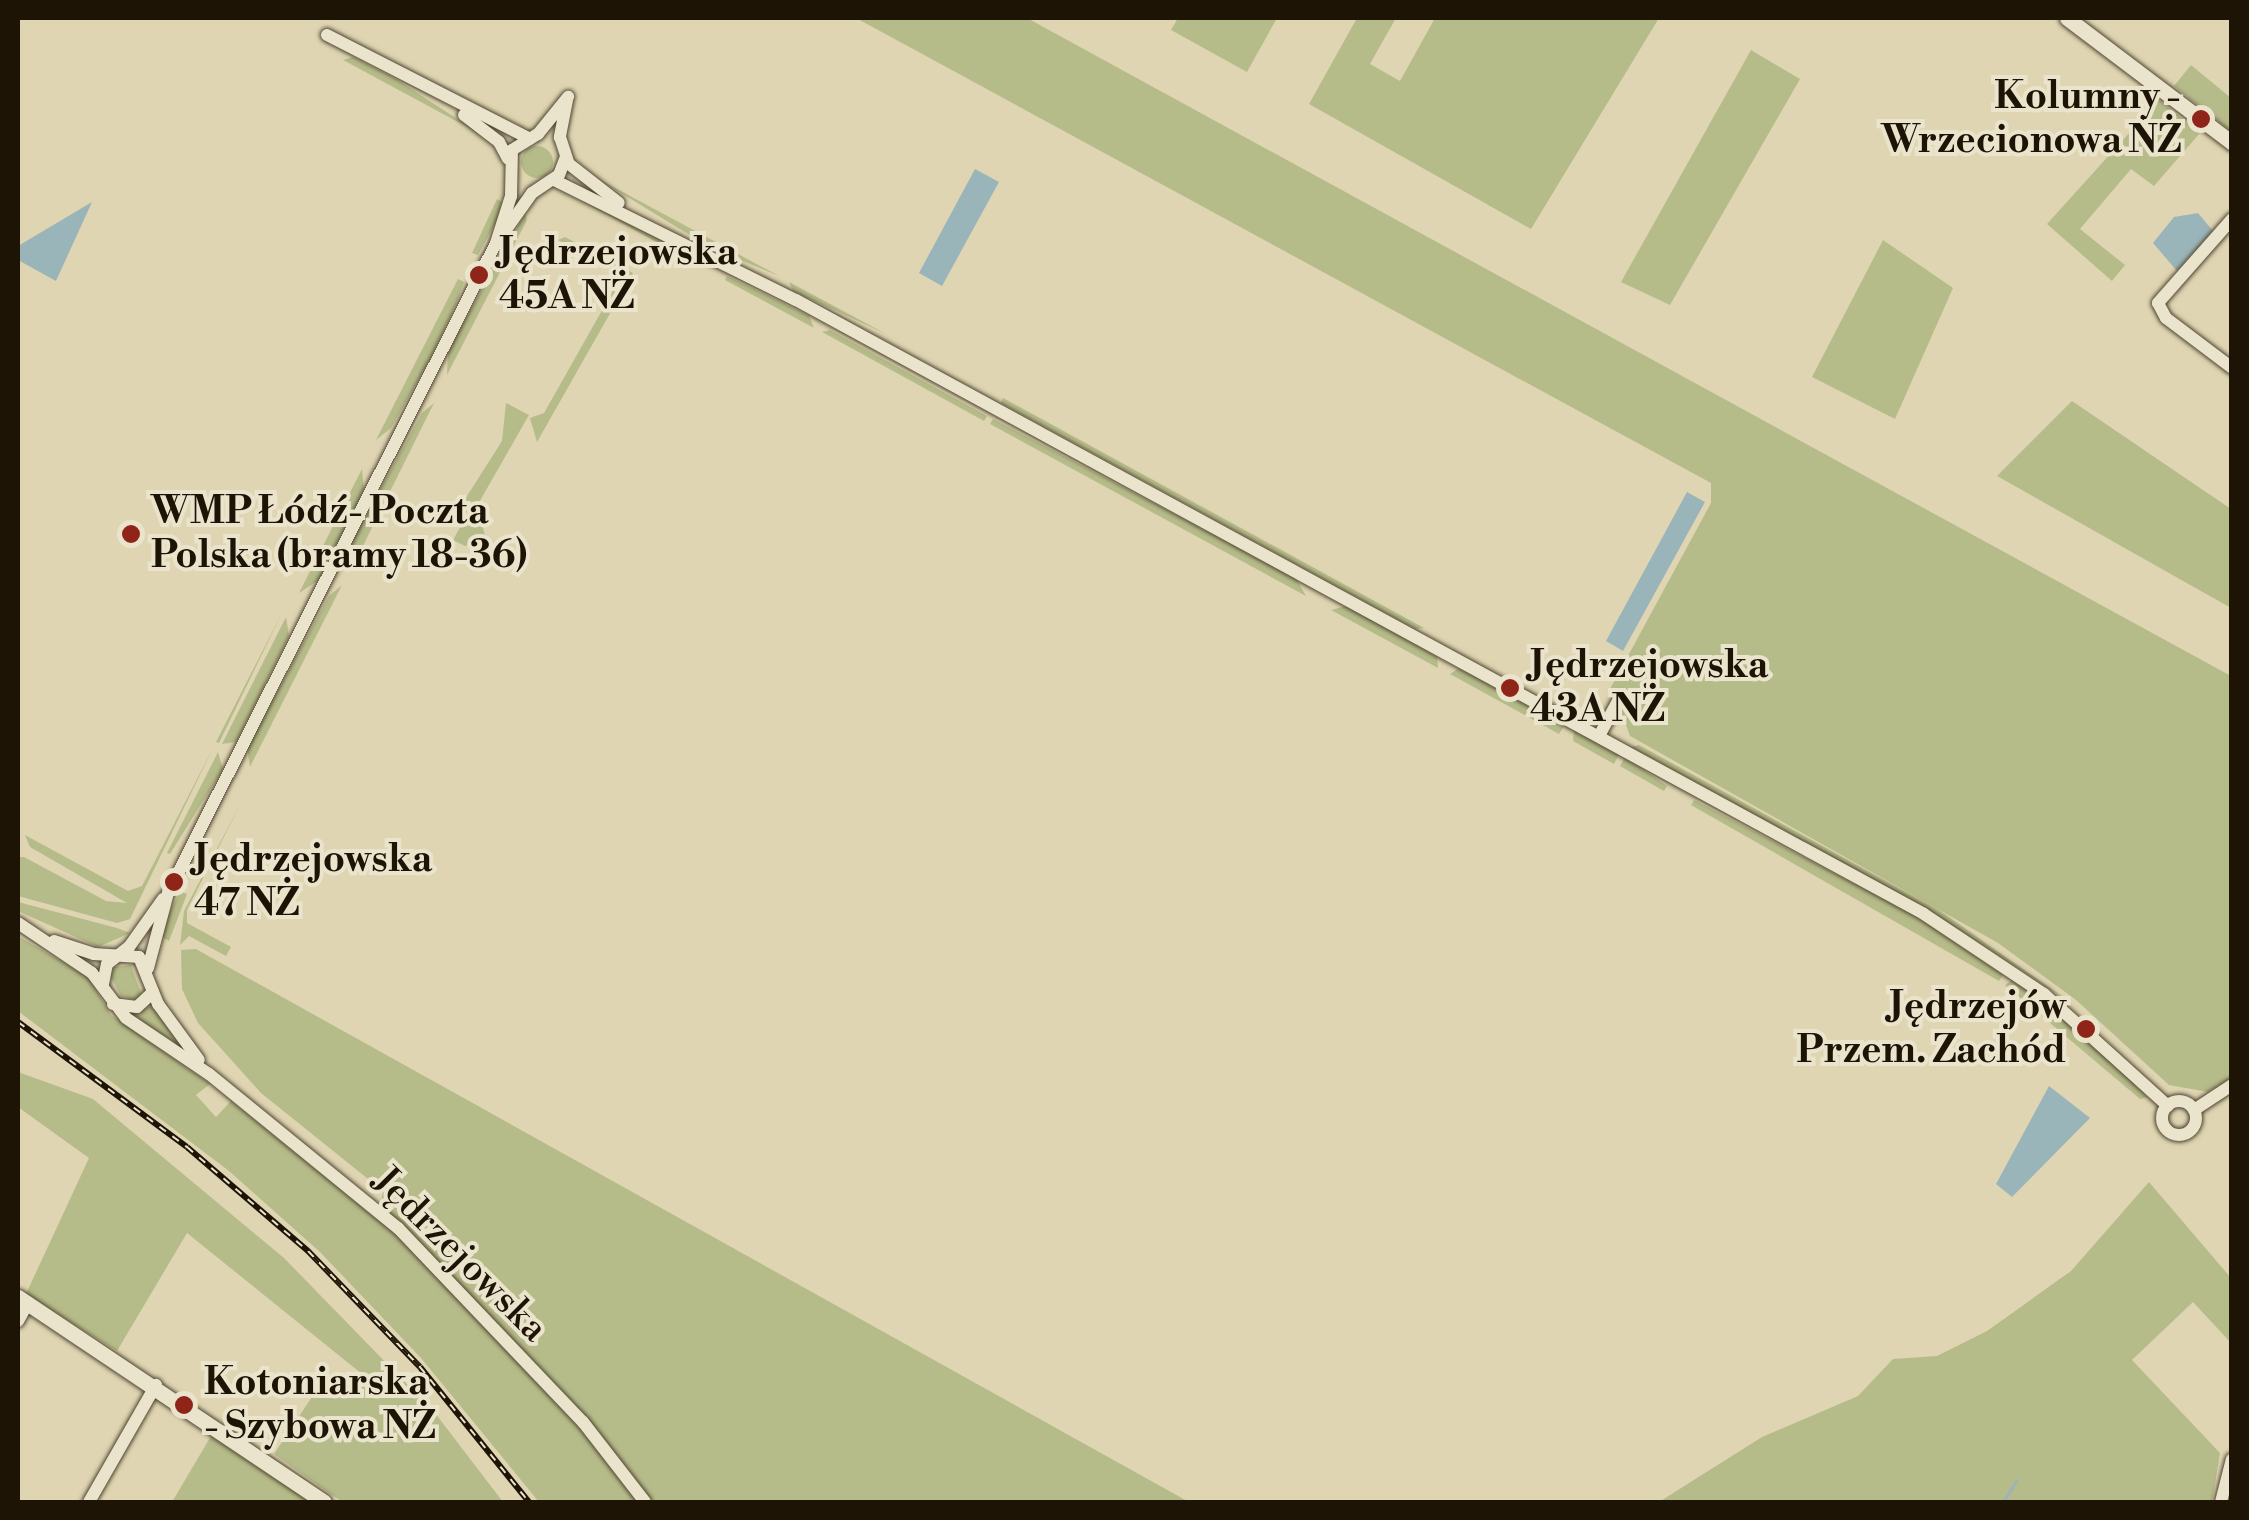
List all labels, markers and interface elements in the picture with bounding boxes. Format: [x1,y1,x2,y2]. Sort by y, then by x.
place label: Kolumny - Wrzecionowa NŻ [1881,74,2181,163]
marker: Kolumny - Wrzecionowa NŻ [2190,108,2212,130]
place label: Jędrzejowska 45A NŻ [499,230,737,320]
marker: Jędrzejowska 45A NŻ [468,264,490,286]
place label: WMP Łódź- Poczta Polska (bramy 18-36) [151,489,527,578]
marker: WMP Łódź- Poczta Polska (bramy 18-36) [120,523,142,545]
place label: Jędrzejowska 43A NŻ [1530,643,1768,732]
marker: Jędrzejowska 43A NŻ [1499,677,1521,699]
place label: Jędrzejowska 47 NŻ [194,837,432,926]
marker: Jędrzejowska 47 NŻ [163,871,185,893]
place label: Jędrzejów Przem. Zachód [1797,984,2066,1074]
marker: Jędrzejów Przem. Zachód [2075,1018,2097,1040]
street label: Jędrzejowska [363,1158,557,1352]
place label: Kotoniarska - Szybowa NŻ [204,1360,435,1450]
marker: Kotoniarska - Szybowa NŻ [173,1394,195,1416]

